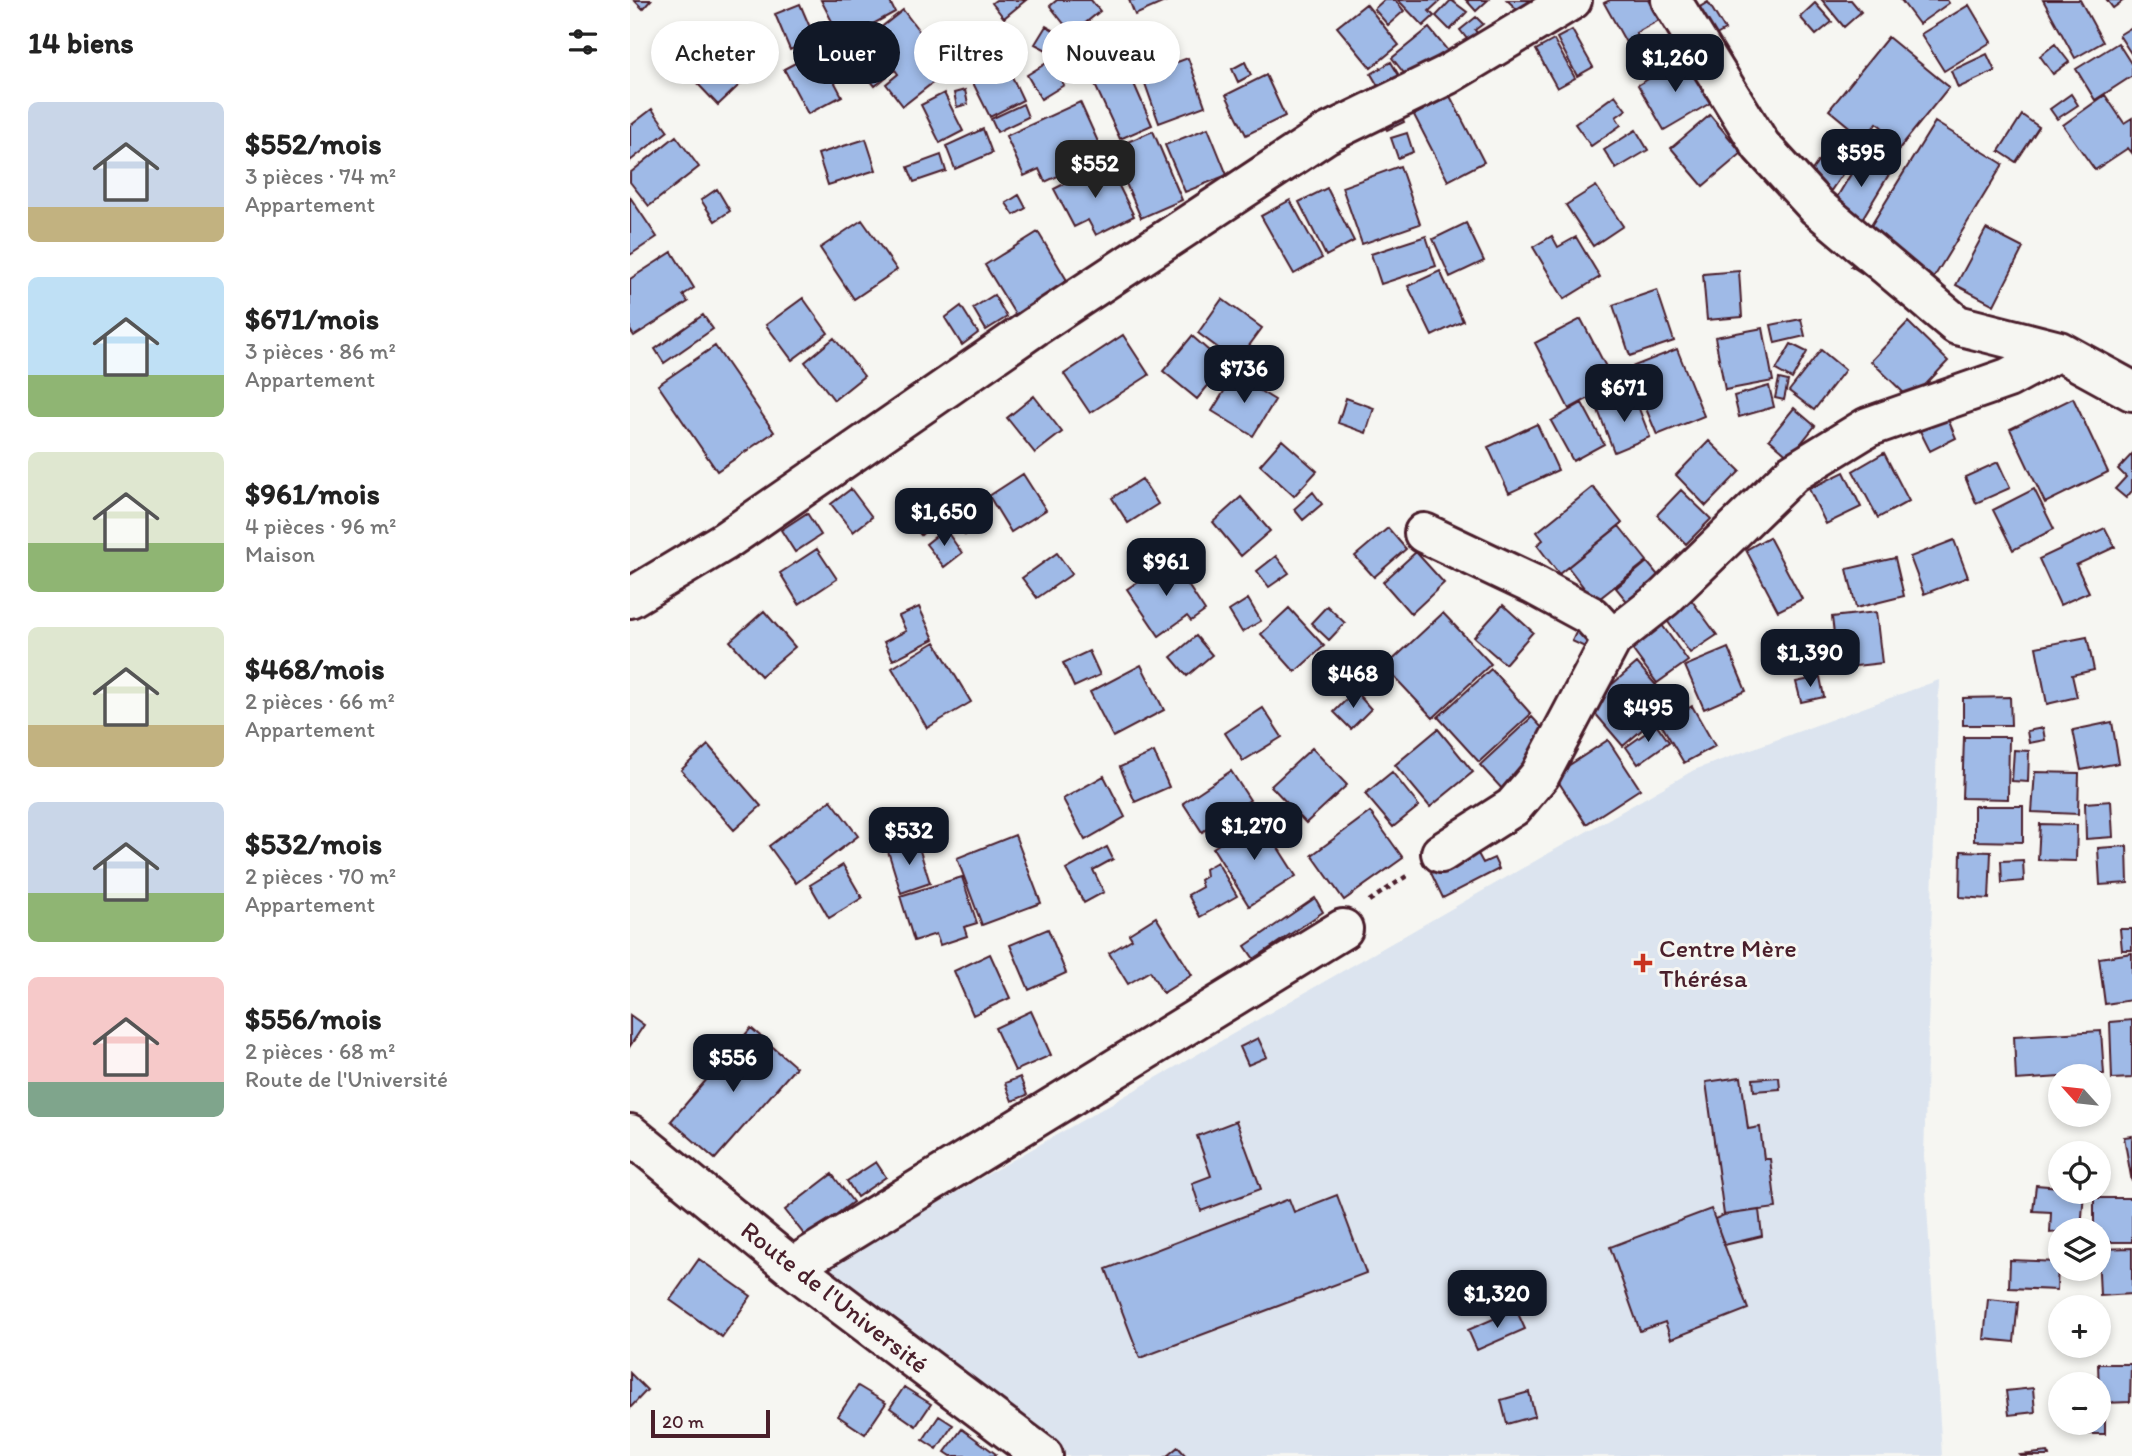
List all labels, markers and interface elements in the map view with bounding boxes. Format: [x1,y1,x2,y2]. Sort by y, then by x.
chip: Acheter [651,21,779,84]
chip: Louer [793,21,900,84]
chip: Filtres [914,21,1028,84]
chip: Nouveau [1042,21,1180,84]
icon: filters [564,23,602,61]
text: 14 biens [28,24,134,61]
pin: $1,260 [1618,34,1732,94]
text: $1,260 [1642,43,1708,71]
text: $552/mois [245,125,382,162]
icon: home [84,130,168,214]
pin: $595 [1820,130,1902,189]
text: $595 [1837,138,1885,166]
pin: $552 [1054,140,1136,200]
text: $552 [1071,149,1119,177]
text: 3 pièces · 74 m² [245,162,396,190]
text: Appartement [245,190,375,218]
text: $671/mois [245,300,379,337]
icon: home [84,305,168,389]
text: 3 pièces · 86 m² [245,337,396,365]
pin: $736 [1203,346,1285,405]
text: $736 [1220,354,1268,382]
pin: $671 [1583,364,1665,424]
text: Appartement [245,365,375,393]
text: $671 [1601,373,1647,401]
text: $961/mois [245,475,380,512]
icon: home [84,480,168,564]
pin: $1,650 [887,489,1001,548]
text: $1,650 [911,497,977,525]
text: 4 pièces · 96 m² [245,512,397,540]
pin: $961 [1125,538,1207,598]
text: Maison [245,540,315,568]
text: $961 [1143,547,1189,575]
pin: $1,390 [1753,630,1867,689]
text: $1,390 [1777,638,1843,666]
text: $468/mois [245,650,385,687]
pin: $468 [1312,650,1394,710]
icon: home [84,655,168,739]
text: $468 [1328,659,1378,687]
pin: $495 [1607,684,1689,744]
text: 2 pièces · 66 m² [245,687,395,715]
text: $495 [1623,693,1673,721]
text: Appartement [245,715,375,743]
pin: $1,270 [1197,802,1311,862]
pin: $532 [868,808,950,867]
text: $1,270 [1221,811,1287,839]
text: $532 [885,816,933,844]
text: $532/mois [245,825,382,862]
icon: home [84,830,168,914]
text: 2 pièces · 70 m² [245,862,396,890]
text: Appartement [245,890,375,918]
place label: Centre Mère Thérésa [1659,932,1797,994]
marker: Centre Mère Thérésa [1633,953,1653,973]
text: $556/mois [245,1000,382,1037]
icon: home [84,1005,168,1089]
pin: $556 [692,1034,774,1094]
text: 2 pièces · 68 m² [245,1037,395,1065]
text: $556 [709,1043,757,1071]
north arrow [2048,1064,2110,1127]
map controls [2048,1064,2111,1435]
text: Route de l'Université [245,1065,448,1093]
button: locate [2048,1141,2111,1204]
street label: Route de l'Université [735,1214,935,1380]
button: layers [2048,1218,2111,1281]
pin: $1,320 [1440,1270,1554,1330]
text: $1,320 [1464,1279,1530,1307]
button: + [2048,1295,2111,1358]
button: − [2048,1372,2111,1435]
scale bar [651,1407,770,1439]
text: 20 m [662,1410,704,1433]

